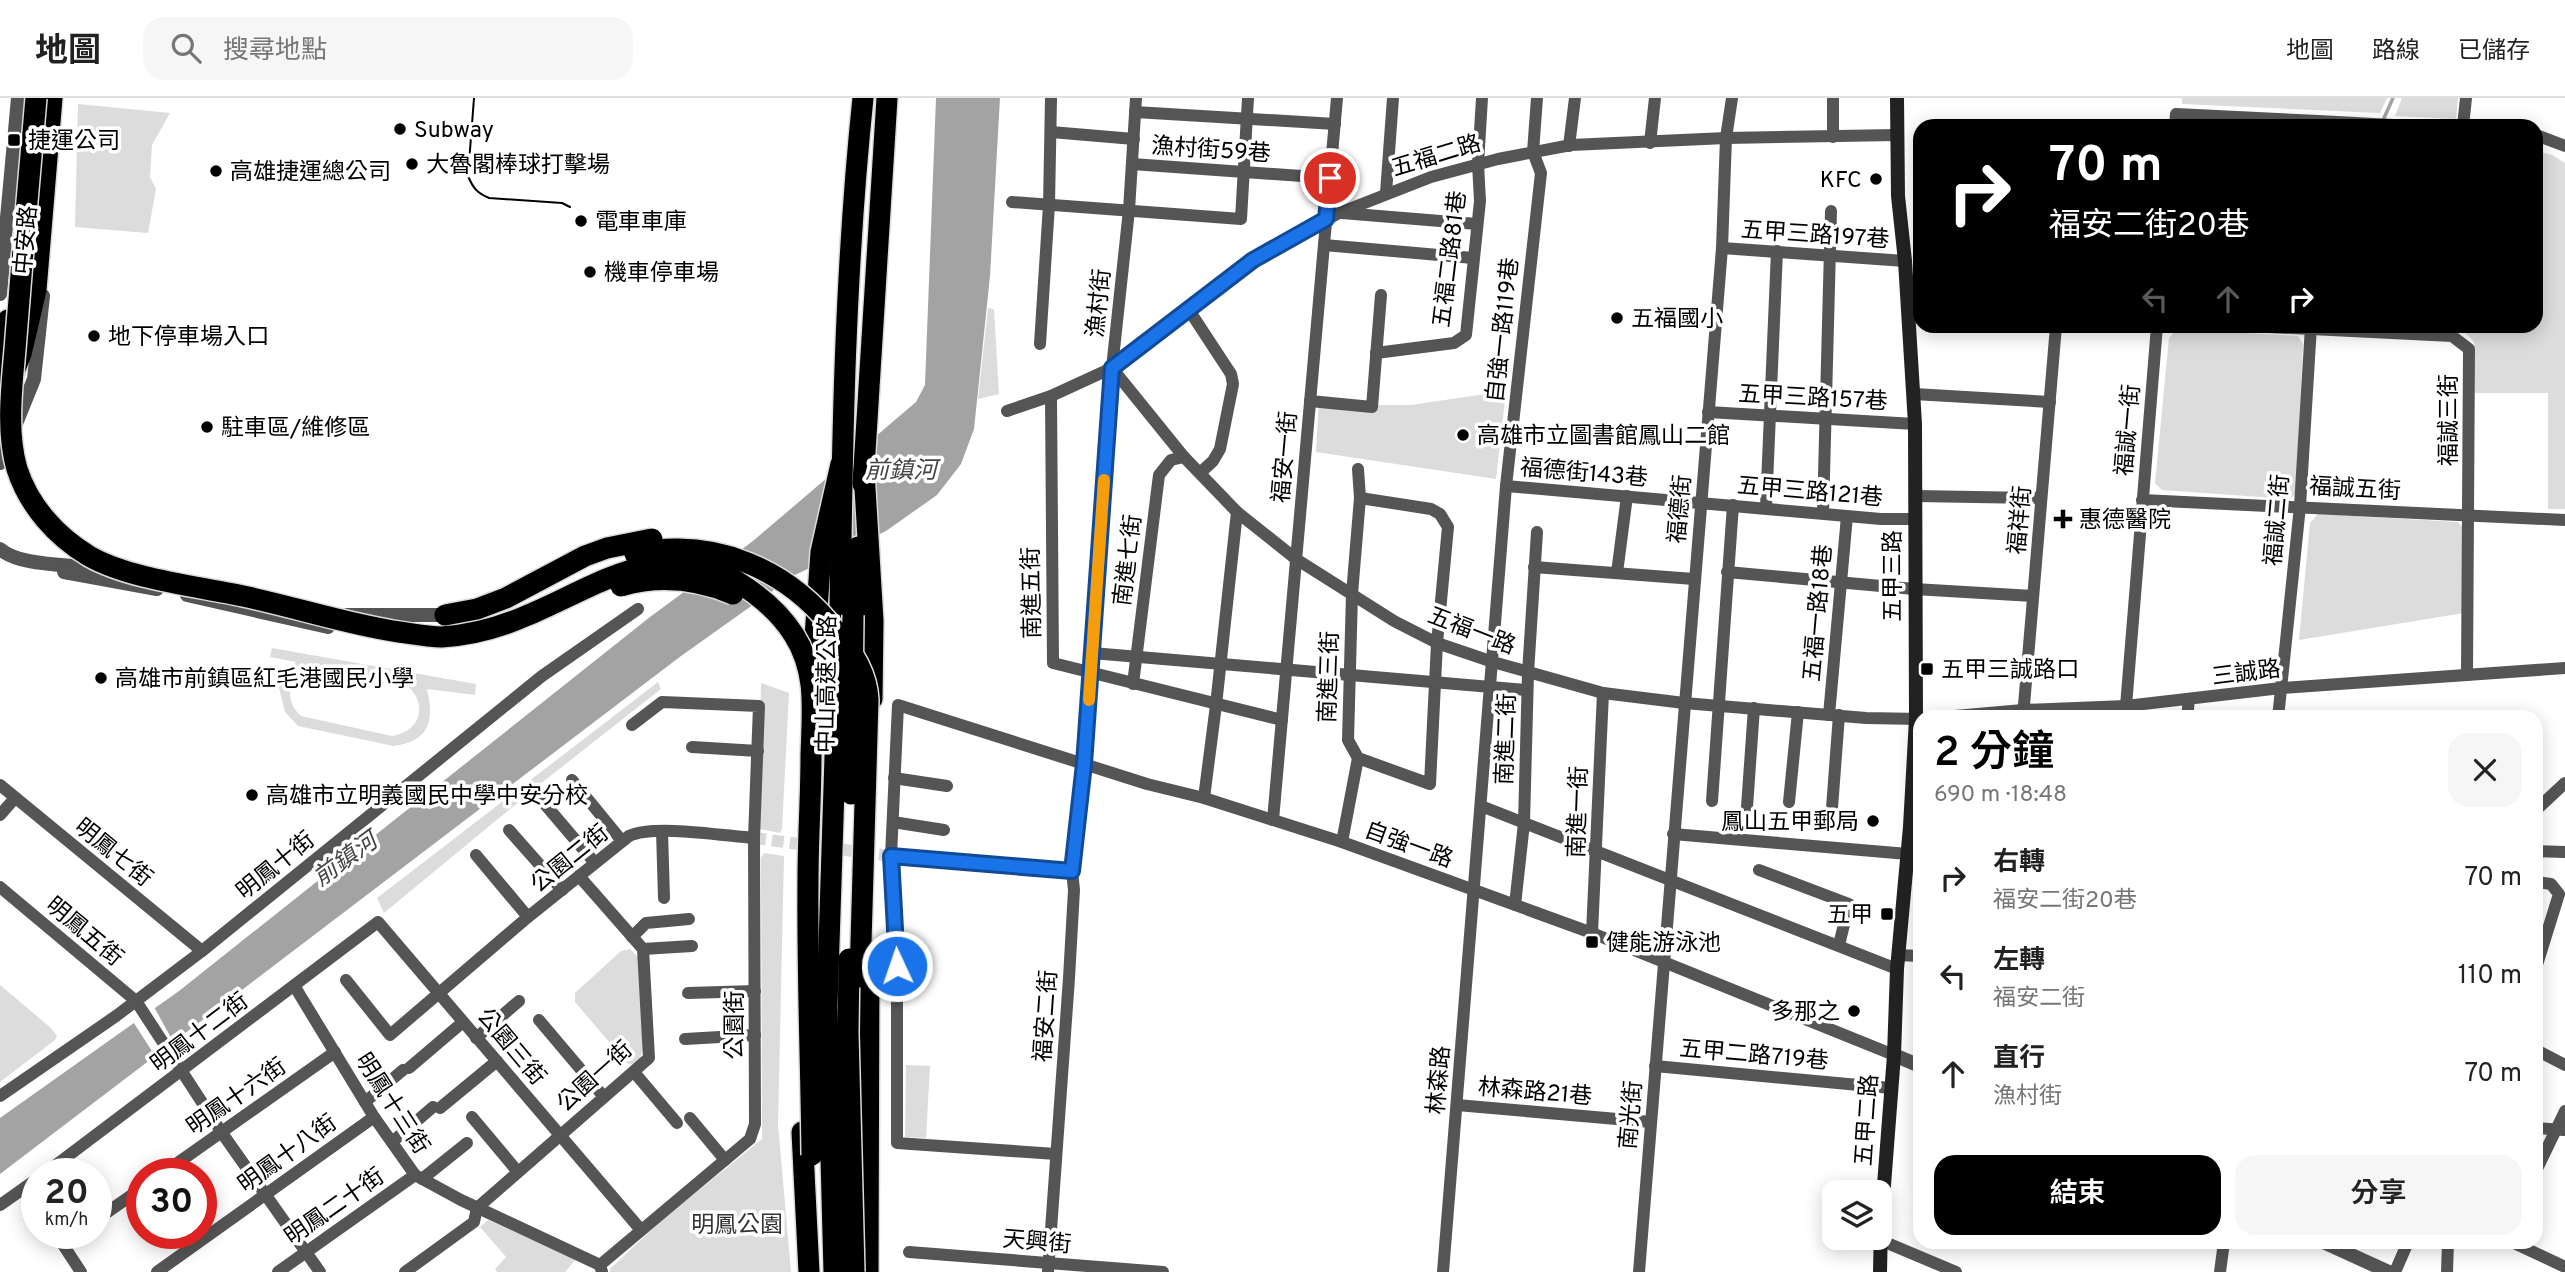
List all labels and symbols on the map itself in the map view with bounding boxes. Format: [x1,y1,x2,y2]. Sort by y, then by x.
place label: Subway [414,117,494,146]
marker: Subway [392,121,408,137]
place label: 捷運公司 [28,128,120,157]
street label: 五福二路 [1389,130,1485,185]
marker: 捷運公司 [6,132,22,148]
street label: 漁村街59巷 [1150,133,1272,170]
pin [1300,148,1360,208]
place label: 大魯閣棒球打擊場 [426,152,610,181]
marker: 大魯閣棒球打擊場 [404,156,420,172]
place label: 高雄捷運總公司 [230,159,391,188]
marker: 高雄捷運總公司 [208,163,224,179]
place label: KFC [1820,167,1862,196]
marker: KFC [1868,171,1884,187]
street label: 五福二路81巷 [1429,189,1474,329]
street label: 中安路 [10,205,45,276]
place label: 電車車庫 [595,209,687,238]
marker: 電車車庫 [573,213,589,229]
street label: 五甲三路197巷 [1740,217,1890,256]
street label: 自強一路119巷 [1482,256,1527,404]
place label: 機車停車場 [604,260,719,289]
marker: 機車停車場 [582,264,598,280]
street label: 漁村街 [1082,267,1119,339]
place label: 五福國小 [1631,306,1723,335]
marker: 五福國小 [1609,310,1625,326]
place label: 地下停車場入口 [108,324,269,353]
marker: 地下停車場入口 [86,328,102,344]
street label: 福誠三街 [2436,374,2465,466]
street label: 五甲三路157巷 [1737,381,1888,418]
street label: 福誠一街 [2111,383,2148,477]
street label: 福安一街 [1268,410,1305,504]
place label: 駐車區/維修區 [221,415,370,444]
marker: 駐車區/維修區 [199,419,215,435]
place label: 高雄市立圖書館鳳山二館 [1477,423,1730,452]
marker: 高雄市立圖書館鳳山二館 [1455,427,1471,443]
street label: 福德街143巷 [1519,454,1649,495]
water label: 前鎮河 [865,457,941,487]
street label: 五甲三路121巷 [1736,473,1884,514]
street label: 福誠二街 [2260,473,2297,567]
street label: 福德街 [1664,474,1699,545]
street label: 福誠五街 [2308,474,2402,507]
street label: 福祥街 [2004,485,2039,556]
place label: 惠德醫院 [2079,507,2171,536]
marker: 惠德醫院 [2053,509,2073,529]
street label: 南進七街 [1109,513,1149,608]
street label: 五甲三路 [1880,530,1909,622]
street label: 五福一路18巷 [1799,543,1840,683]
street label: 南進五街 [1018,547,1049,639]
street label: 五福一路 [1423,602,1519,662]
street label: 中山高速公路 [813,615,844,753]
street label: 南進三街 [1314,631,1347,724]
street label: 三誠路 [2210,656,2282,693]
place label: 五甲三誠路口 [1941,657,2079,686]
marker: 五甲三誠路口 [1919,661,1935,677]
place label: 高雄市前鎮區紅毛港國民小學 [115,666,414,695]
marker: 高雄市前鎮區紅毛港國民小學 [93,670,109,686]
street label: 南進二街 [1491,693,1524,786]
street label: 南進一街 [1563,766,1596,859]
place label: 高雄市立明義國民中學中安分校 [266,783,588,812]
marker: 高雄市立明義國民中學中安分校 [244,787,260,803]
place label: 鳳山五甲郵局 [1721,809,1859,838]
marker: 鳳山五甲郵局 [1865,813,1881,829]
street label: 明鳳七街 [68,814,157,894]
street label: 自強一路 [1360,817,1456,876]
street label: 公園二街 [526,820,615,900]
water label: 前鎮河 [308,825,387,894]
street label: 明鳳十街 [232,827,321,907]
street label: 明鳳五街 [39,892,128,974]
place label: 五甲 [1827,902,1873,931]
marker: 五甲 [1879,906,1895,922]
position arrow [860,929,934,1003]
place label: 健能游泳池 [1606,930,1721,959]
marker: 健能游泳池 [1584,934,1600,950]
street label: 福安二街 [1030,969,1065,1063]
street label: 明鳳十二街 [146,988,255,1080]
street label: 公園街 [722,991,751,1060]
place label: 多那之 [1771,999,1840,1028]
street label: 公園三街 [469,1003,551,1092]
marker: 多那之 [1846,1003,1862,1019]
street label: 公園一街 [552,1036,640,1119]
street label: 五甲二路719巷 [1678,1036,1830,1077]
street label: 林森路 [1423,1045,1458,1116]
street label: 明鳳十三街 [347,1048,434,1160]
street label: 明鳳十六街 [182,1053,293,1143]
street label: 五甲二路 [1851,1073,1886,1167]
street label: 林森路21巷 [1476,1074,1593,1113]
street label: 南光街 [1615,1080,1650,1151]
street label: 明鳳十八街 [233,1109,344,1201]
speed limit sign: 30 [126,1158,217,1249]
street label: 明鳳二十街 [280,1163,391,1253]
park label: 明鳳公園 [691,1212,783,1241]
street label: 天興街 [1001,1226,1072,1261]

